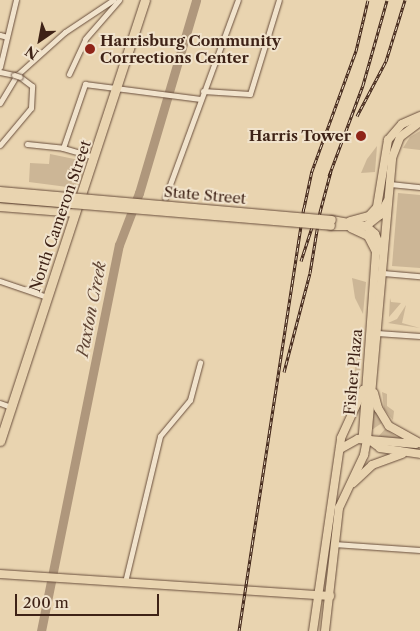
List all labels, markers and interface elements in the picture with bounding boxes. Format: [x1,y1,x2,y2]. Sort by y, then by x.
north arrow [15,15,65,65]
place label: Harrisburg Community Corrections Center [100,31,281,66]
text: N [22,42,42,63]
marker: Harrisburg Community Corrections Center [84,43,96,55]
place label: Harris Tower [248,127,351,145]
marker: Harris Tower [355,130,367,142]
street label: North Cameron Street [26,138,94,294]
street label: State Street [163,182,247,208]
water label: Paxton Creek [72,260,110,358]
street label: Fisher Plaza [340,328,366,416]
scale bar [18,584,161,616]
text: 200 m [23,593,69,612]

